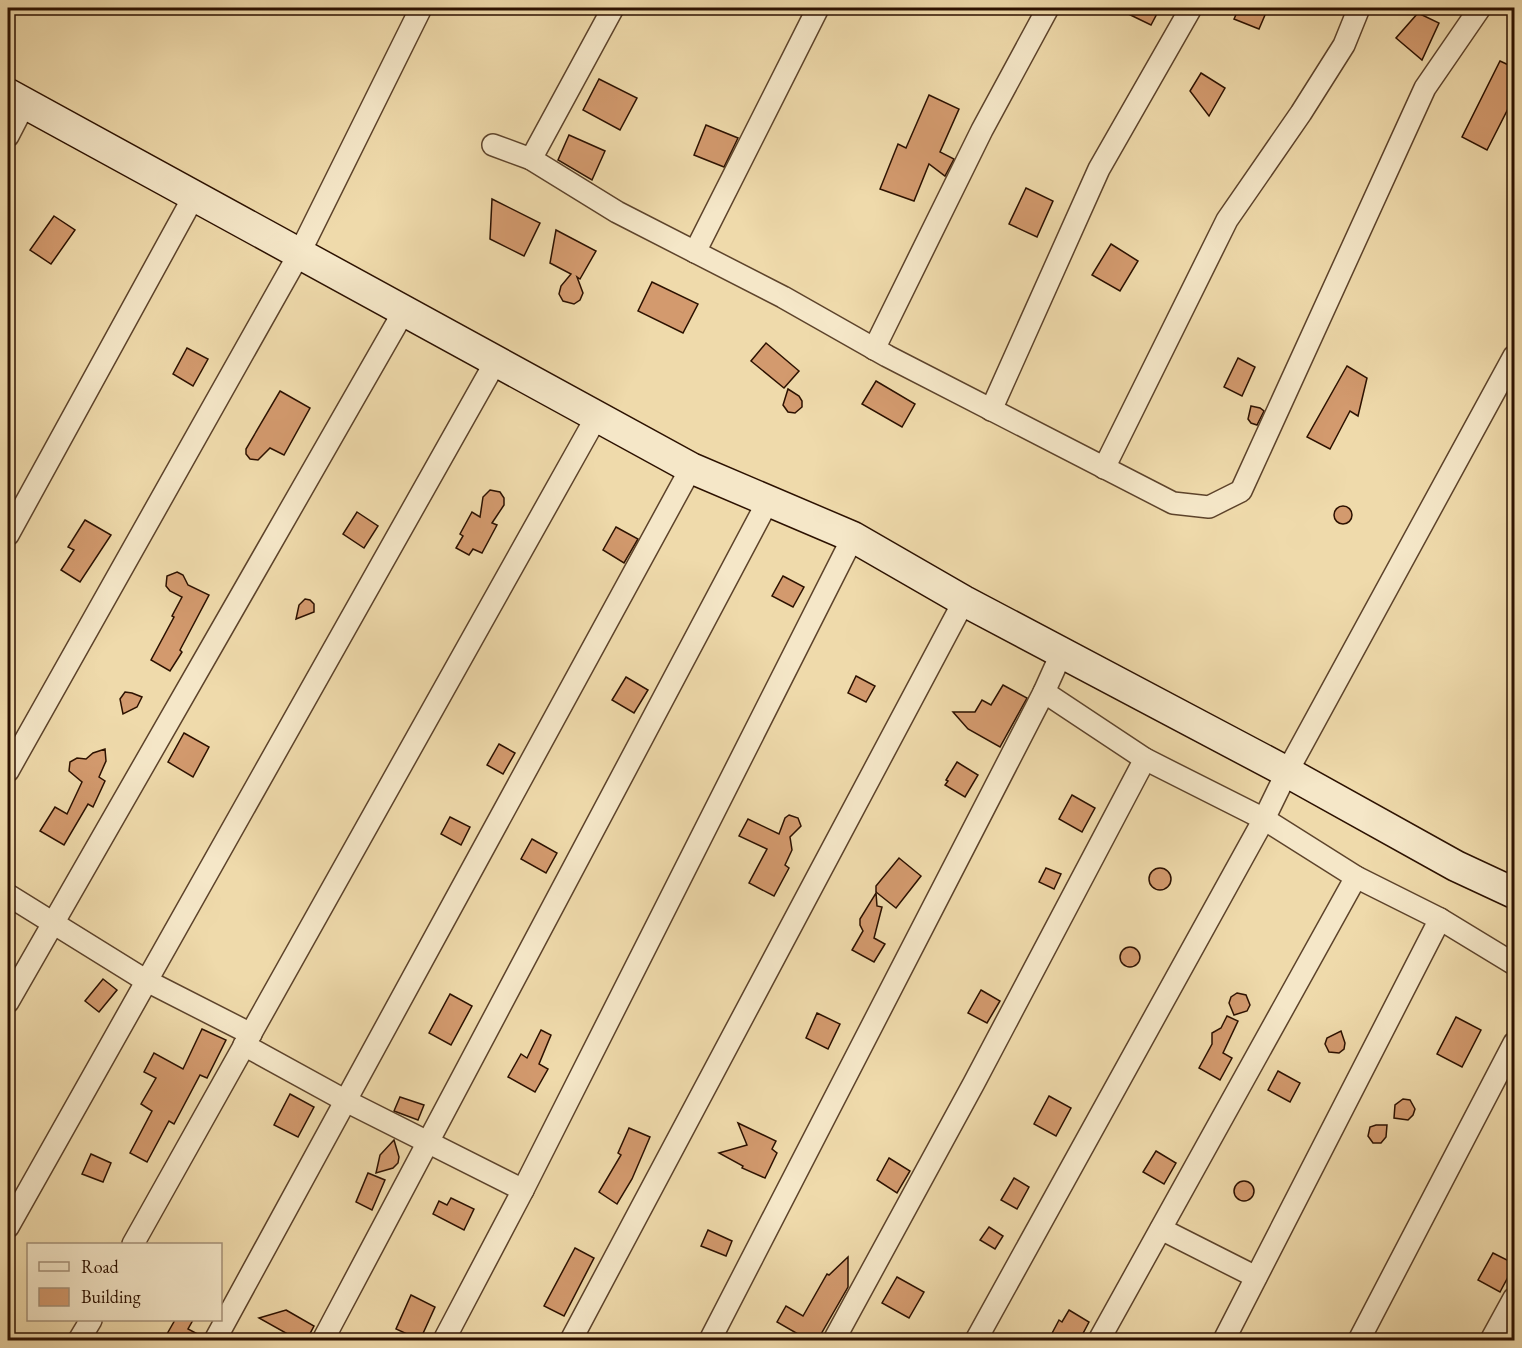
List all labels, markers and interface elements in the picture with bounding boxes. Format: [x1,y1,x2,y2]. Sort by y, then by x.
legend [27,1243,222,1321]
text: Road [81,1255,120,1278]
text: Building [81,1285,141,1308]

